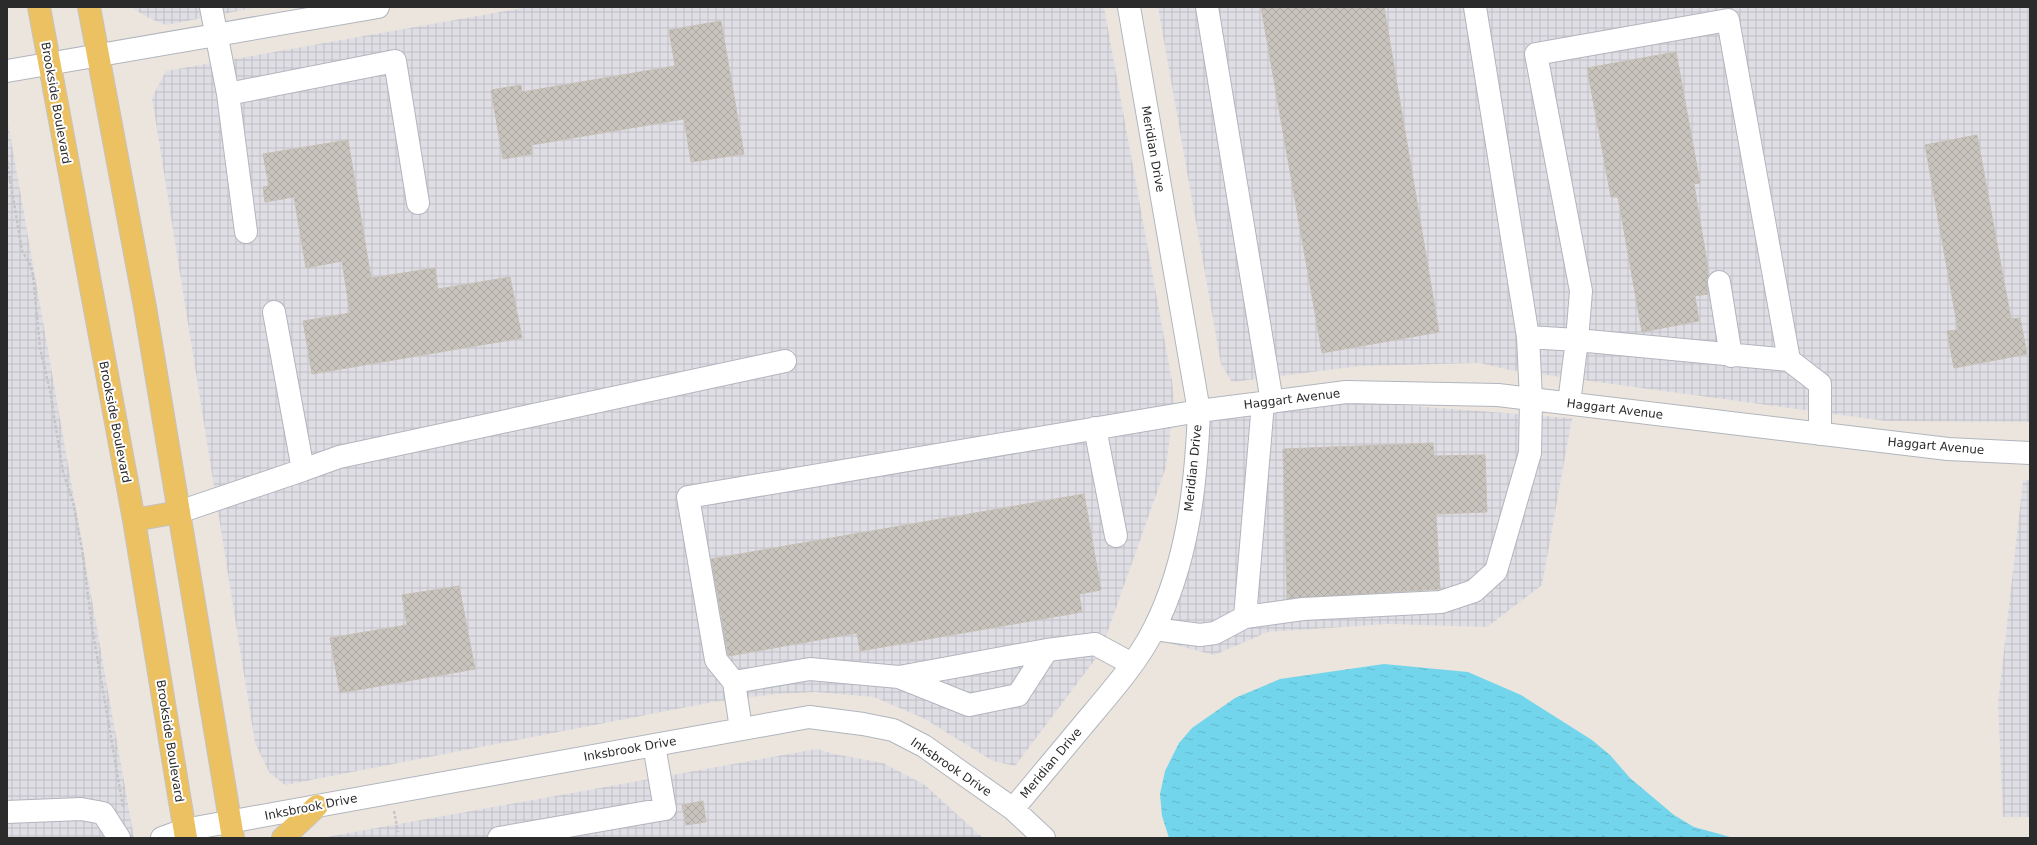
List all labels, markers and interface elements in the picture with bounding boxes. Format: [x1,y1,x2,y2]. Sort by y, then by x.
street label: Brookside Boulevard [38,41,74,165]
street label: Meridian Drive [1138,105,1168,193]
street label: Brookside Boulevard [96,360,134,484]
street label: Haggart Avenue [1243,386,1341,412]
street label: Haggart Avenue [1566,396,1664,422]
street label: Meridian Drive [1181,424,1205,512]
street label: Haggart Avenue [1887,435,1985,457]
street label: Brookside Boulevard [153,679,187,803]
street label: Meridian Drive [1017,725,1085,801]
street label: Inksbrook Drive [582,734,678,764]
street label: Inksbrook Drive [908,735,994,799]
street label: Inksbrook Drive [263,791,359,823]

